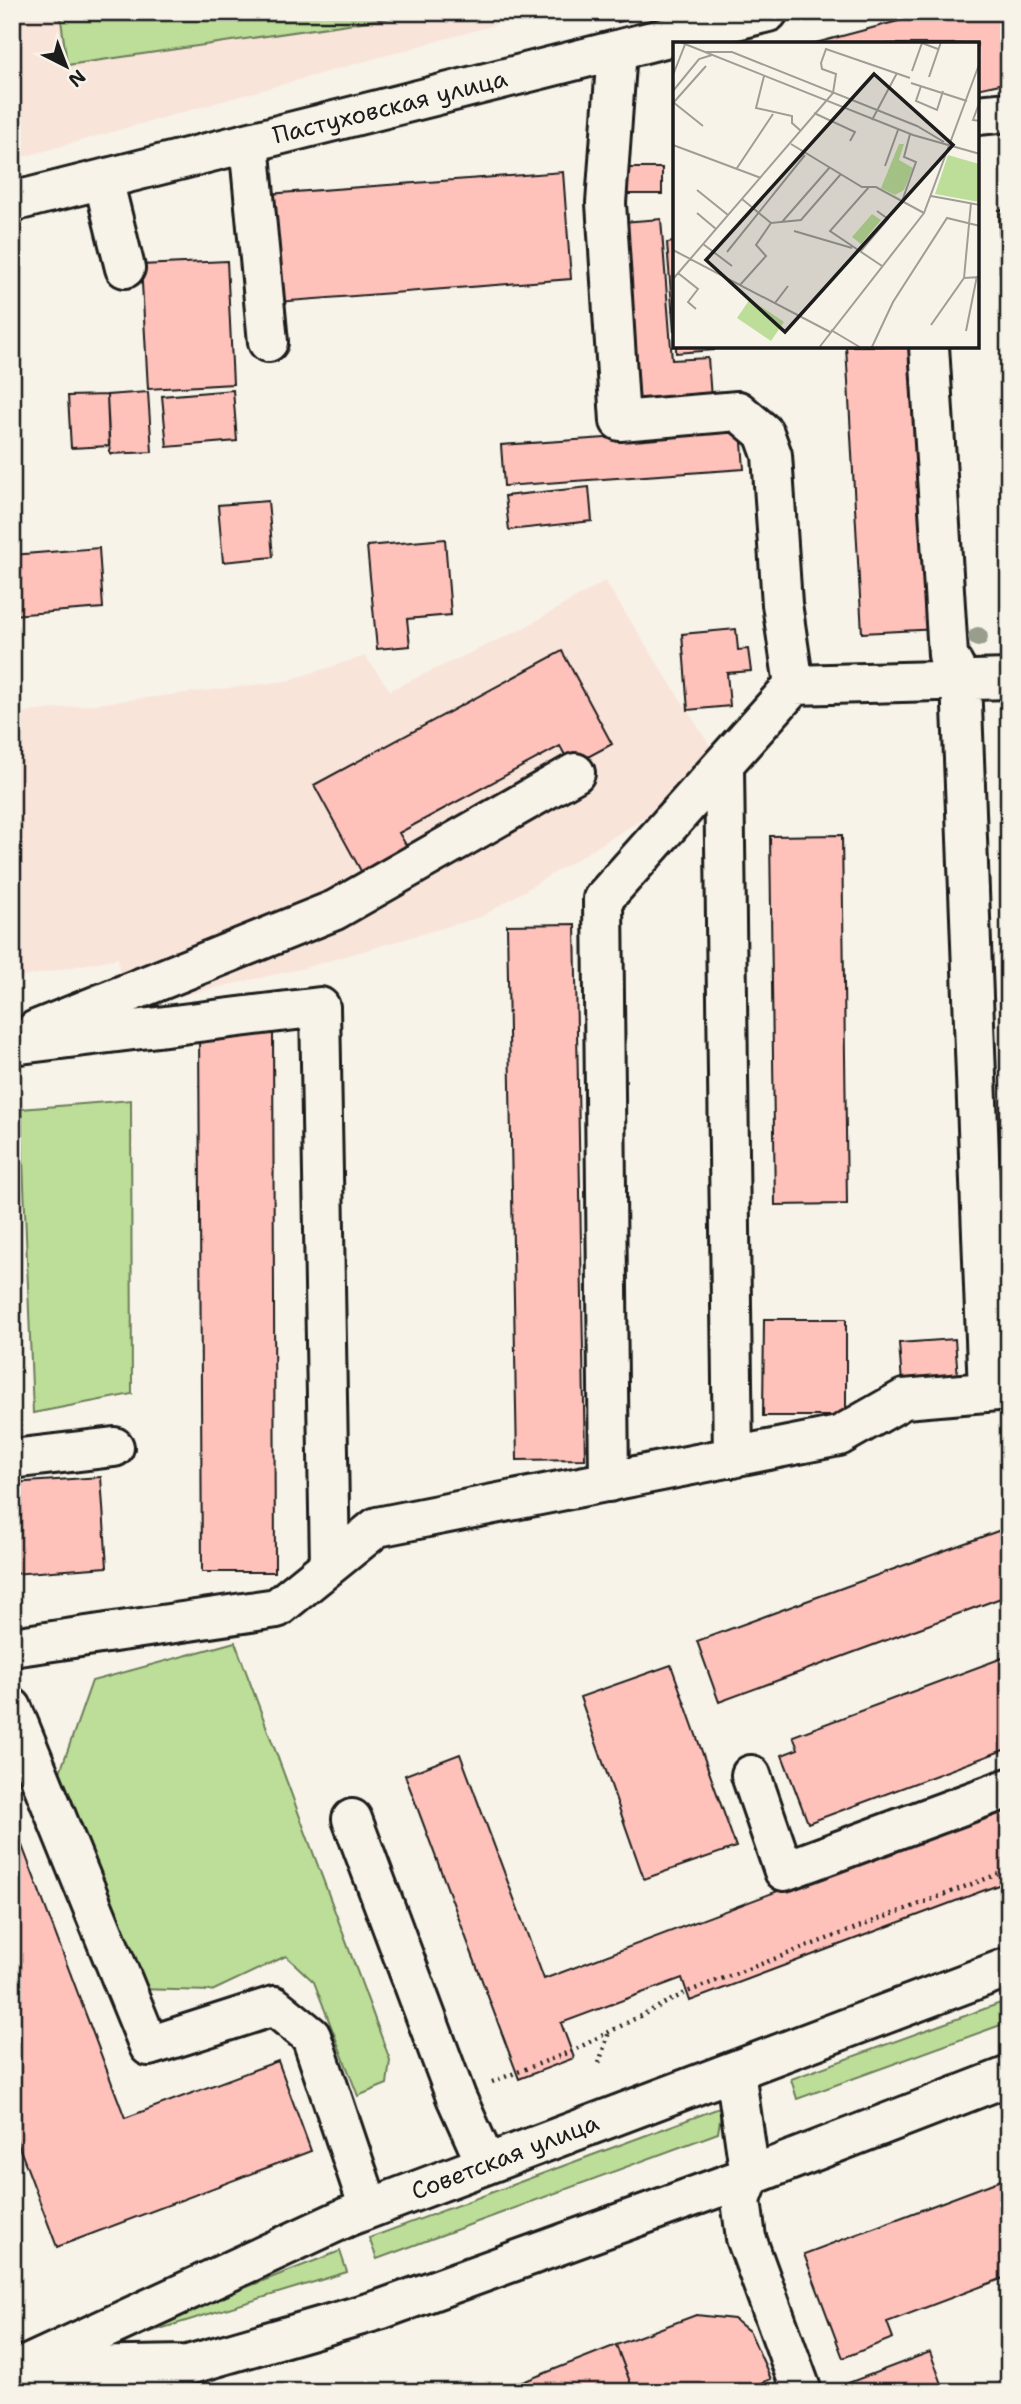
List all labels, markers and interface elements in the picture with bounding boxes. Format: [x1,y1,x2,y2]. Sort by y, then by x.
north arrow [32,32,102,102]
inset map [673,42,979,348]
street label: Пастуховская улица [269,62,511,152]
text: N [63,64,91,93]
street label: Советская улица [407,2106,603,2208]

